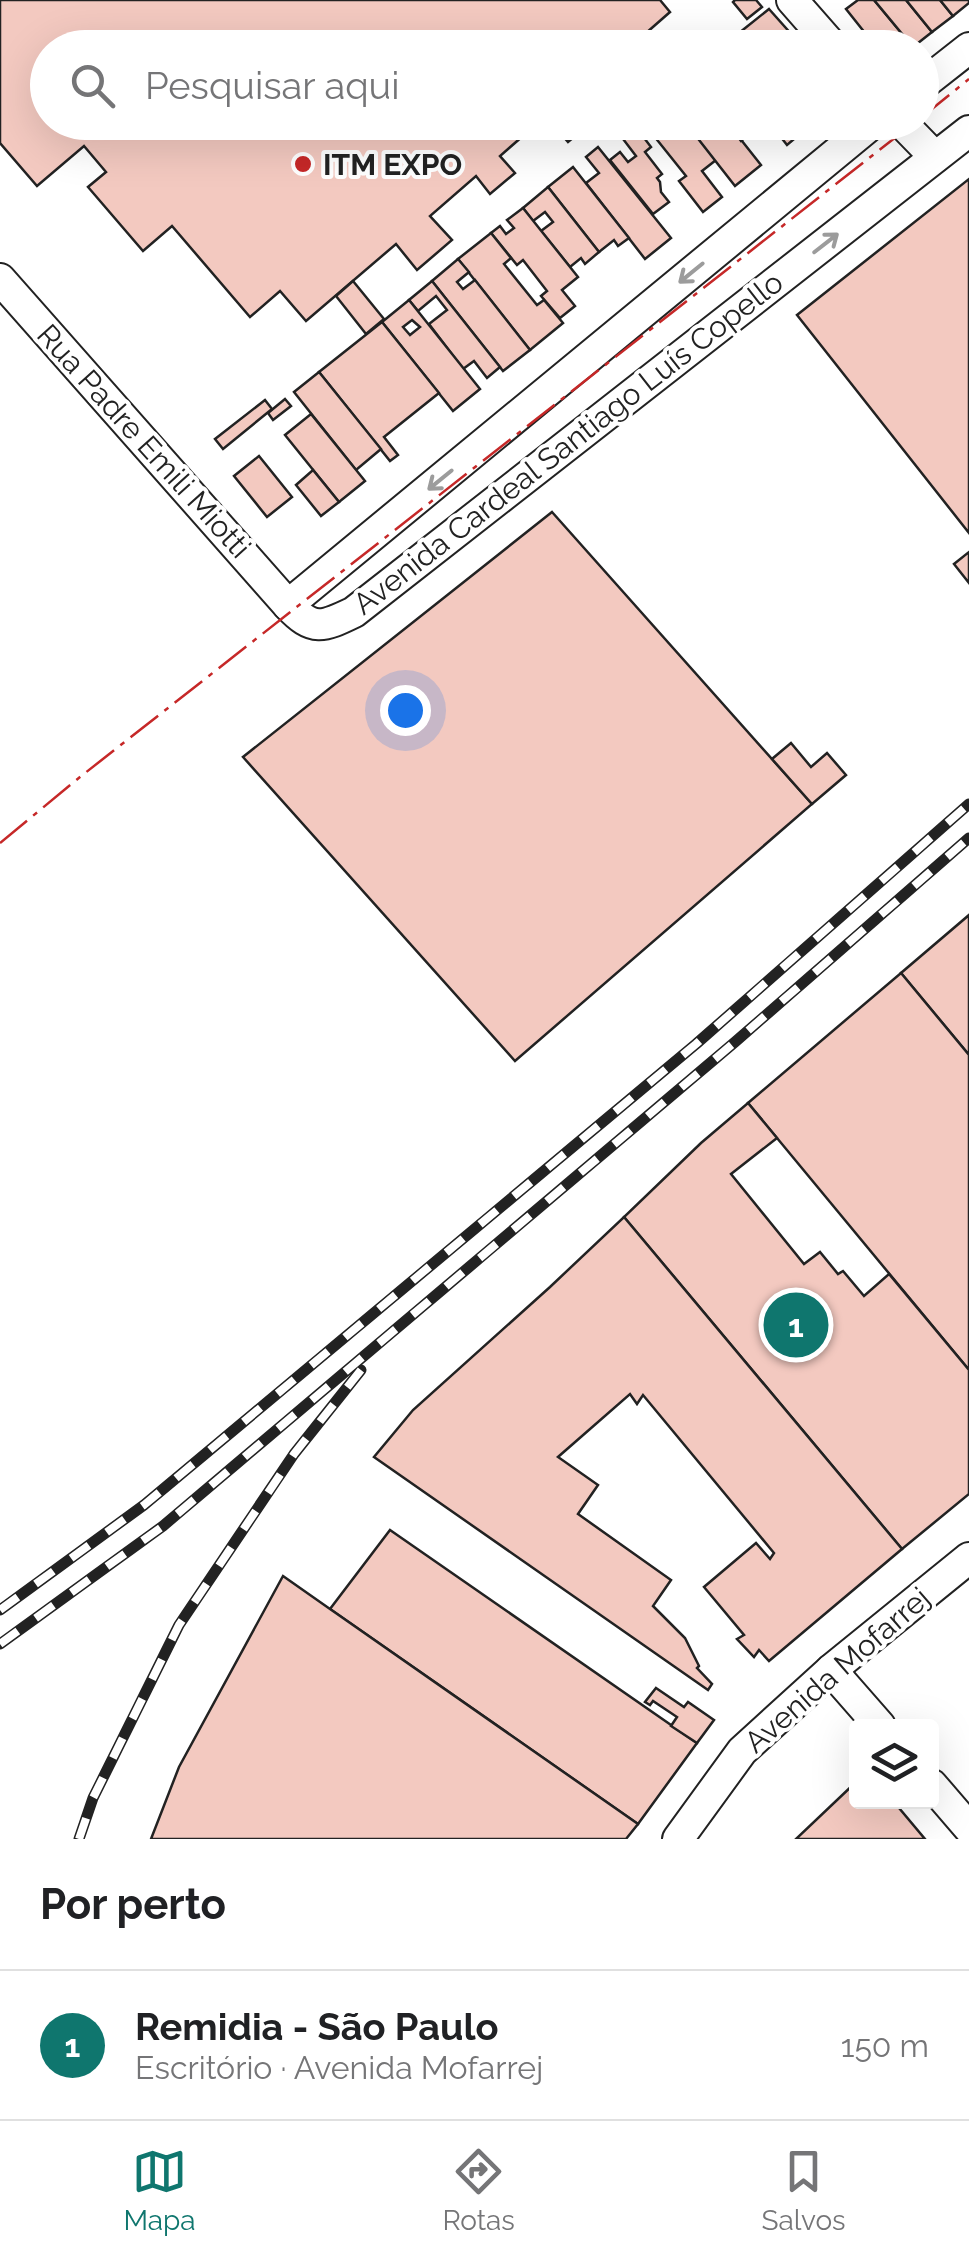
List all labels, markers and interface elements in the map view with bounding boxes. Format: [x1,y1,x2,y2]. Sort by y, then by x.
search box [30,30,939,140]
icon: search [65,58,120,113]
text: Pesquisar aqui [145,63,399,108]
place label: ITM EXPO [323,147,462,182]
marker: ITM EXPO [292,153,314,175]
one-way arrow [812,233,839,254]
one-way arrow [678,262,704,284]
street label: Avenida Cardeal Santiago Luís Copello [346,264,790,622]
street label: Rua Padre Emili Miotti [30,317,258,565]
one-way arrow [427,469,453,491]
your location [380,685,431,736]
pin: 1 [764,1288,828,1362]
street label: Avenida Mofarrej [737,1580,937,1760]
map controls [849,1719,939,1809]
button: layers [849,1719,939,1809]
text: Por perto [40,1880,226,1929]
text: Remidia - São Paulo [135,2004,499,2049]
text: 1 [65,2027,80,2064]
text: 150 m [841,2027,929,2064]
text: Escritório · Avenida Mofarrej [135,2049,543,2086]
tab: Mapa [123,2144,196,2237]
tab: Rotas [442,2144,515,2237]
tab: Salvos [762,2144,846,2237]

